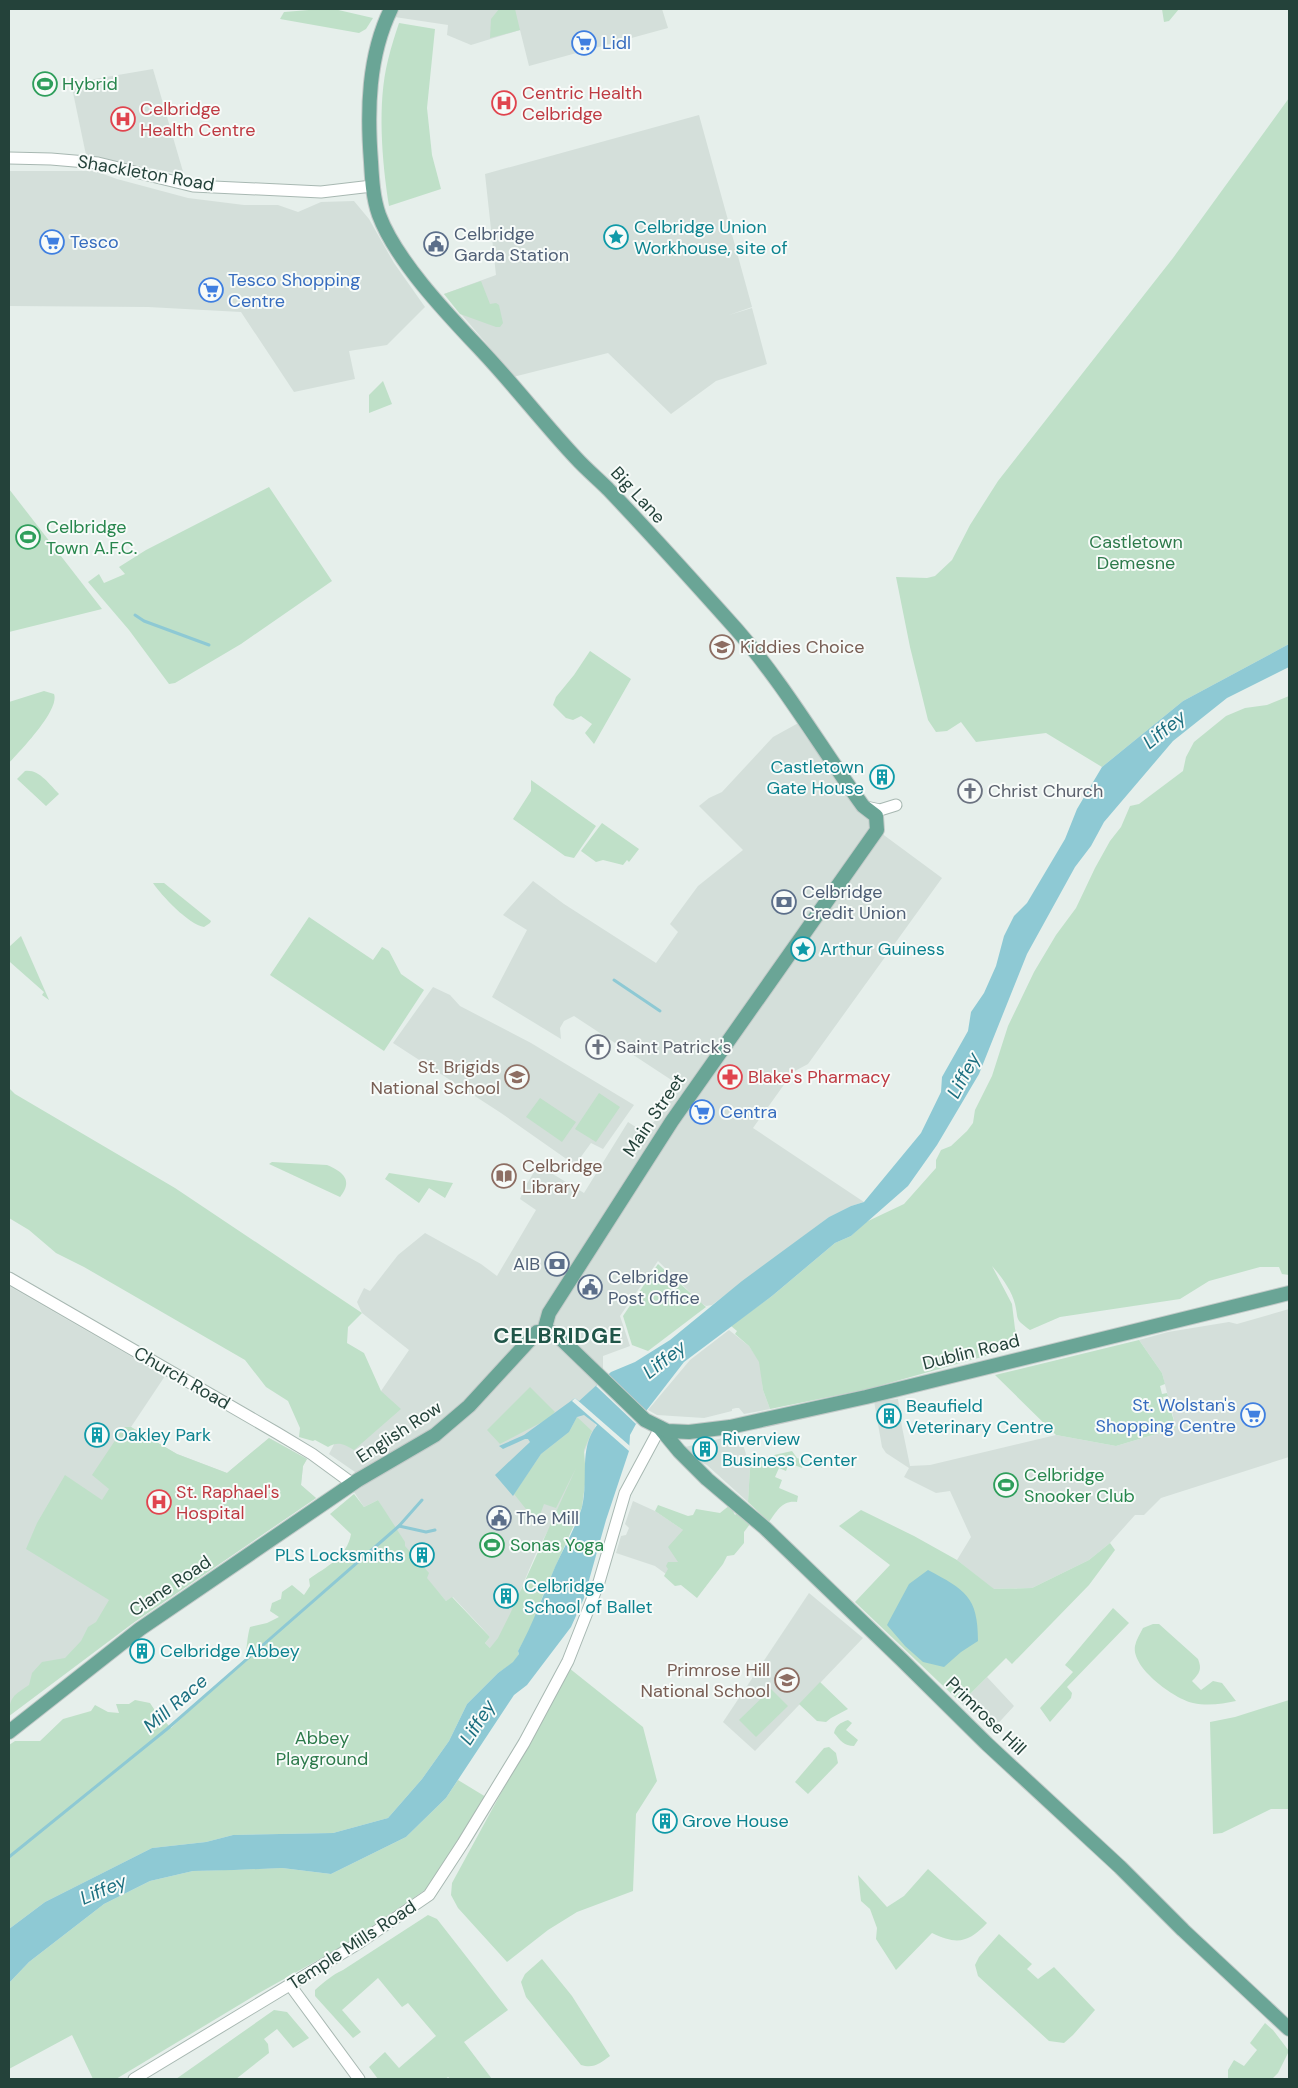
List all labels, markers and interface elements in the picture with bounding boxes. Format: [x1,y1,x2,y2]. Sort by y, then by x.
supermarket icon: Lidl [571,30,597,56]
place label: Lidl [602,31,631,55]
sports icon: Hybrid [32,71,58,97]
place label: Hybrid [62,72,118,96]
place label: Centric Health Celbridge [522,81,642,126]
hospital icon: Centric Health Celbridge [491,90,517,116]
place label: Celbridge Health Centre [140,97,256,142]
hospital icon: Celbridge Health Centre [110,106,136,132]
street label: Shackleton Road [76,149,216,197]
place label: Celbridge Union Workhouse, site of [634,215,788,260]
place label: Celbridge Garda Station [454,222,569,267]
place icon: Celbridge Union Workhouse, site of [603,224,629,250]
supermarket icon: Tesco [39,229,65,255]
place label: Tesco [70,230,119,254]
public building icon: Celbridge Garda Station [423,231,449,257]
place label: Tesco Shopping Centre [228,268,360,313]
supermarket icon: Tesco Shopping Centre [198,277,224,303]
street label: Big Lane [605,461,671,529]
place label: Celbridge Town A.F.C. [46,515,137,560]
sports icon: Celbridge Town A.F.C. [15,524,41,550]
park label: Castletown Demesne [1089,530,1183,575]
school or university icon: Kiddies Choice [709,634,735,660]
place label: Kiddies Choice [740,635,865,659]
water label: Liffey [1138,704,1192,754]
place label: Castletown Gate House [766,755,864,800]
building icon: Castletown Gate House [869,764,895,790]
church icon: Christ Church [957,778,983,804]
place label: Christ Church [988,779,1103,803]
place label: Celbridge Credit Union [802,880,906,925]
bank icon: Celbridge Credit Union [771,889,797,915]
place icon: Arthur Guiness [790,936,816,962]
place label: Arthur Guiness [820,937,945,961]
church icon: Saint Patrick's [585,1034,611,1060]
place label: Saint Patrick's [616,1035,732,1059]
water label: Liffey [941,1047,987,1103]
place label: St. Brigids National School [371,1055,500,1100]
school or university icon: St. Brigids National School [504,1064,530,1090]
pharmacy icon: Blake's Pharmacy [717,1064,743,1090]
place label: Blake's Pharmacy [748,1065,891,1089]
street label: Main Street [617,1069,691,1161]
supermarket icon: Centra [689,1099,715,1125]
place label: Centra [720,1100,777,1124]
place label: Celbridge Library [522,1154,603,1199]
library icon: Celbridge Library [491,1163,517,1189]
bank icon: AIB [544,1251,570,1277]
place label: AIB [513,1252,540,1276]
place label: Celbridge Post Office [608,1265,700,1310]
public building icon: Celbridge Post Office [577,1274,603,1300]
district label: CELBRIDGE [493,1321,623,1350]
street label: Dublin Road [920,1328,1022,1376]
water label: Liffey [637,1334,692,1384]
street label: Church Road [130,1341,234,1415]
place label: St. Wolstan's Shopping Centre [1095,1393,1236,1438]
place label: Beaufield Veterinary Centre [906,1394,1053,1439]
street label: English Row [352,1395,447,1469]
supermarket icon: St. Wolstan's Shopping Centre [1240,1402,1266,1428]
building icon: Beaufield Veterinary Centre [876,1403,902,1429]
building icon: Oakley Park [84,1422,110,1448]
place label: Oakley Park [114,1423,211,1447]
place label: Riverview Business Center [722,1427,857,1472]
building icon: Riverview Business Center [692,1436,718,1462]
place label: Celbridge Snooker Club [1024,1463,1135,1508]
sports icon: Celbridge Snooker Club [993,1472,1019,1498]
place label: St. Raphael's Hospital [176,1480,280,1525]
hospital icon: St. Raphael's Hospital [146,1489,172,1515]
public building icon: The Mill [486,1505,512,1531]
place label: The Mill [516,1506,579,1530]
sports icon: Sonas Yoga [479,1532,505,1558]
place label: Sonas Yoga [510,1533,604,1557]
building icon: PLS Locksmiths [409,1542,435,1568]
place label: PLS Locksmiths [275,1543,404,1567]
street label: Clane Road [124,1550,216,1622]
place label: Celbridge School of Ballet [524,1574,652,1619]
building icon: Celbridge School of Ballet [493,1583,519,1609]
building icon: Celbridge Abbey [129,1638,155,1664]
place label: Celbridge Abbey [160,1639,300,1663]
place label: Primrose Hill National School [641,1658,770,1703]
school or university icon: Primrose Hill National School [774,1667,800,1693]
water label: Mill Race [138,1668,213,1738]
street label: Primrose Hill [941,1672,1031,1760]
water label: Liffey [454,1694,502,1749]
park label: Abbey Playground [276,1726,368,1771]
building icon: Grove House [652,1808,678,1834]
place label: Grove House [682,1809,789,1833]
water label: Liffey [76,1868,132,1910]
street label: Temple Mills Road [283,1895,421,1995]

